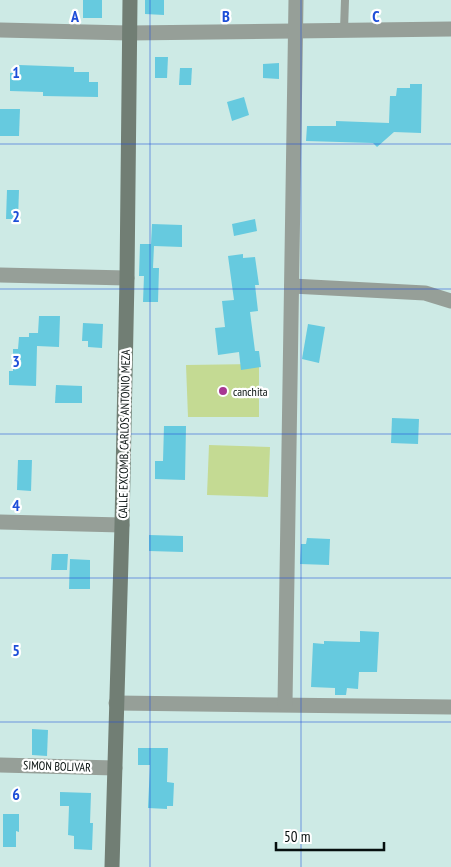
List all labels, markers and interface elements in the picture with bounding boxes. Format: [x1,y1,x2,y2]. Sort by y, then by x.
text: A [70,6,80,26]
text: B [222,6,230,26]
text: C [372,6,380,26]
text: 1 [12,62,20,82]
text: 2 [12,206,20,226]
street label: CALLE EXCOMB. CARLOS ANTONIO MEZA [115,349,133,519]
text: 3 [12,351,20,371]
place label: canchita [233,384,268,399]
marker: canchita [217,385,229,397]
text: 4 [12,495,20,515]
text: 5 [12,640,20,660]
street label: SIMON BOLIVAR [23,757,91,775]
text: 6 [12,784,20,804]
scale bar [276,820,384,852]
text: 50 m [284,827,310,846]

